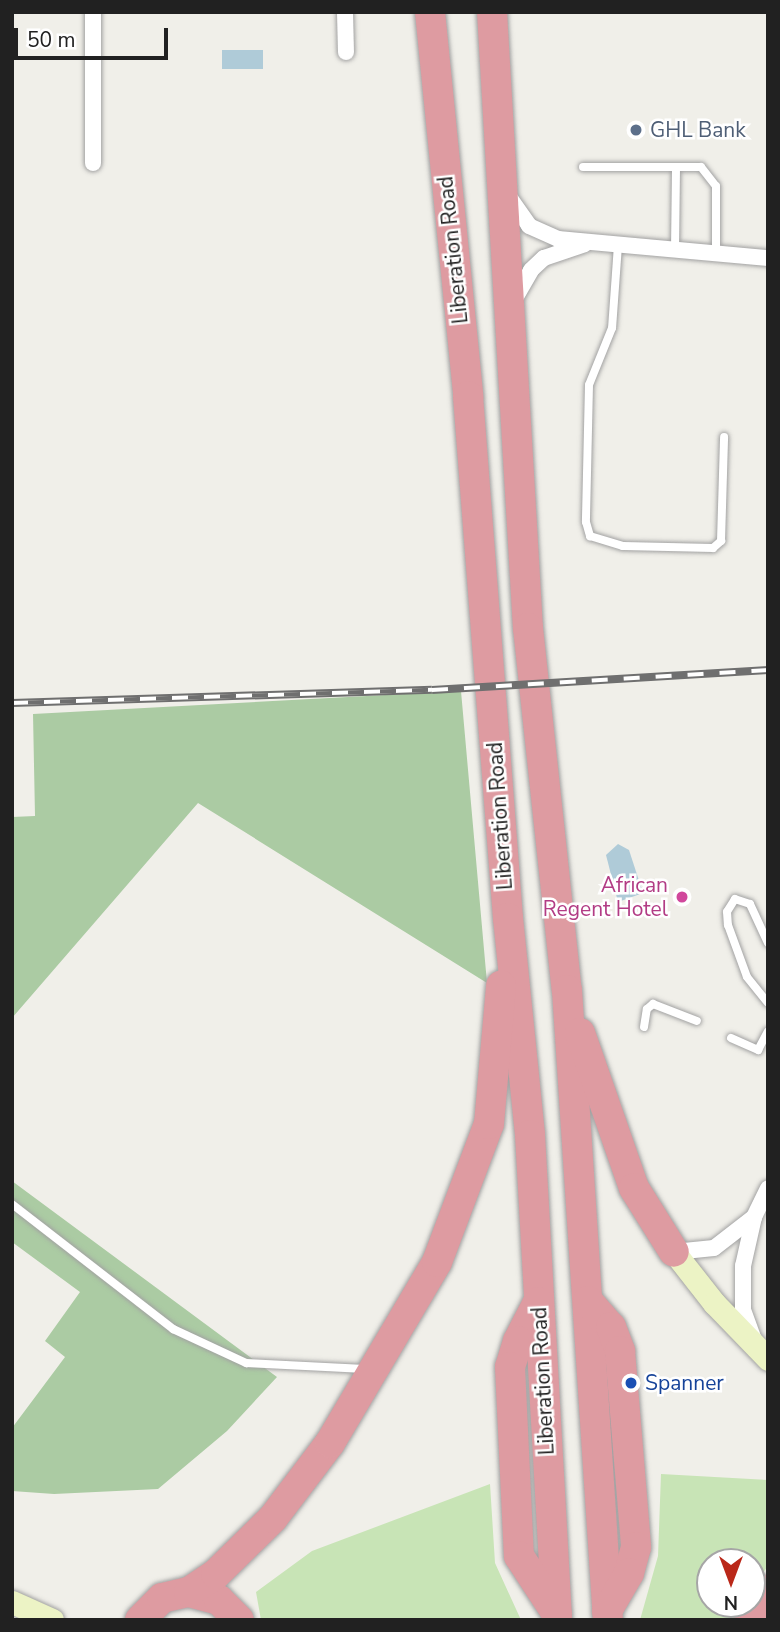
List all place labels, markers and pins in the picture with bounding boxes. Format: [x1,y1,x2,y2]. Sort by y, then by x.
place label: GHL Bank [650,117,746,143]
marker: GHL Bank [628,122,644,138]
place label: African Regent Hotel [543,872,668,922]
marker: African Regent Hotel [674,889,690,905]
place label: Spanner [645,1370,724,1396]
marker: Spanner [623,1375,639,1391]

